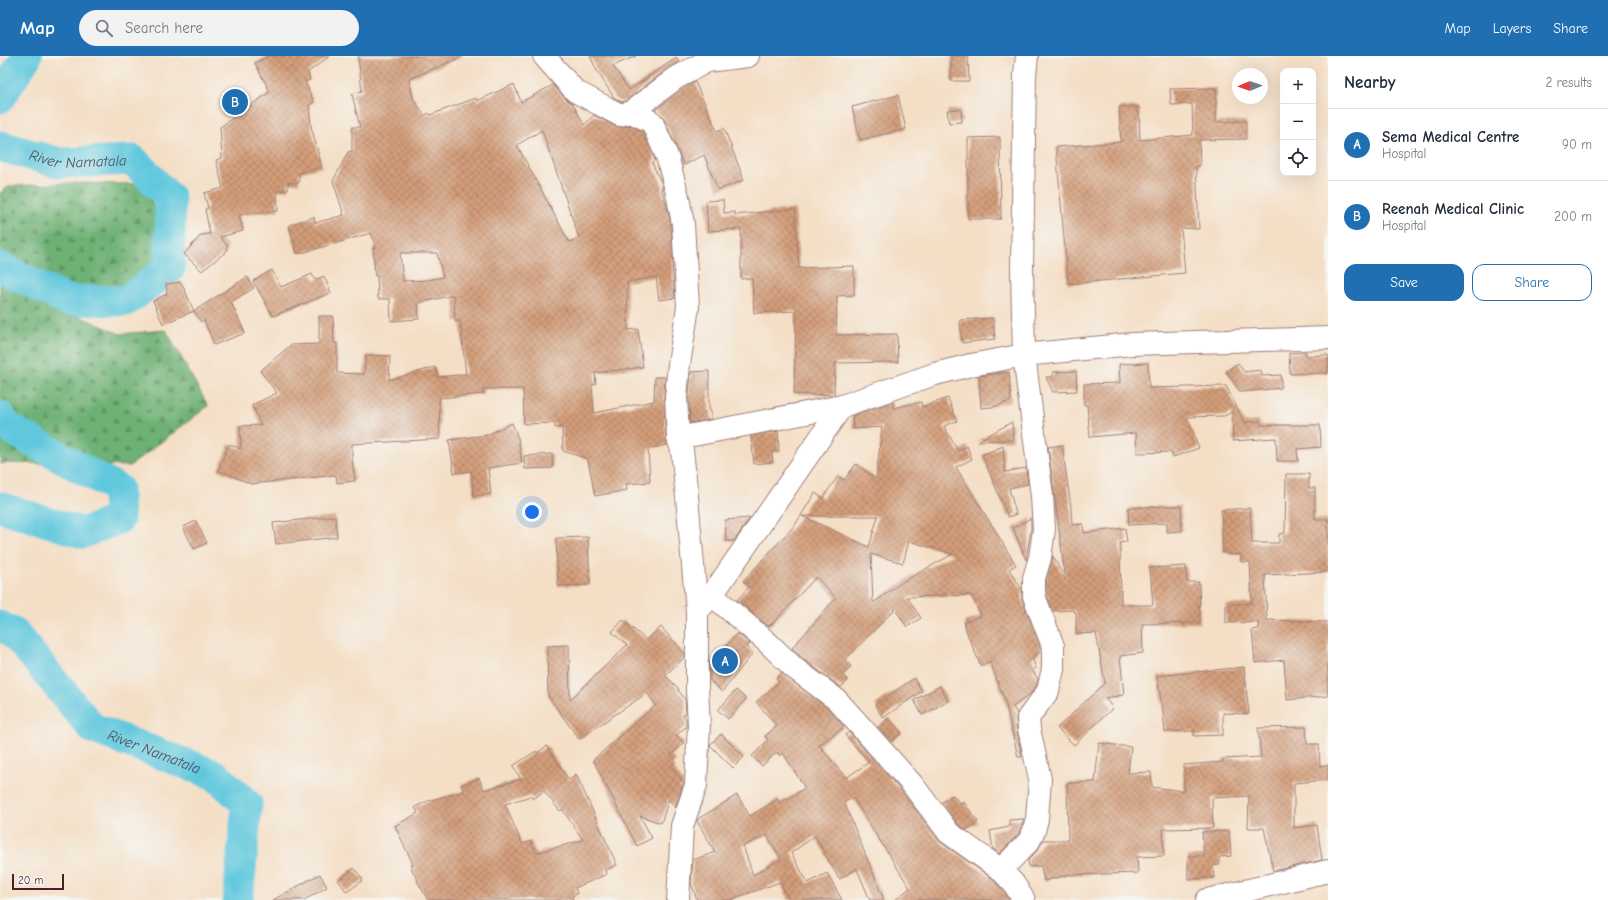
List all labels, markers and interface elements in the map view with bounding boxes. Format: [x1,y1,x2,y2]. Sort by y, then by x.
search box [79,10,359,46]
text: Map [20,17,55,39]
icon: search [93,17,115,39]
text: Search here [125,19,203,37]
text: Map [1444,20,1471,37]
text: Layers [1493,20,1531,37]
text: Share [1553,20,1588,37]
north arrow [1232,68,1268,104]
map controls [1280,68,1316,176]
button: + [1280,68,1316,104]
text: Nearby [1344,73,1395,92]
text: 2 results [1545,75,1592,90]
pin: B [222,87,248,117]
button: − [1280,104,1316,140]
text: Sema Medical Centre [1382,128,1519,146]
text: A [1353,137,1361,152]
text: 90 m [1562,137,1592,152]
button: locate [1280,140,1316,176]
water label: River Namatala [27,146,127,172]
text: Hospital [1382,146,1426,161]
text: Reenah Medical Clinic [1382,200,1524,218]
text: B [1353,209,1361,224]
text: 200 m [1554,209,1592,224]
text: Hospital [1382,218,1426,233]
button: Save [1344,264,1464,301]
button: Share [1472,264,1592,301]
your location [522,502,542,522]
pin: A [712,646,738,676]
water label: River Namatala [105,726,203,778]
scale bar [12,872,64,891]
text: 20 m [18,874,43,887]

